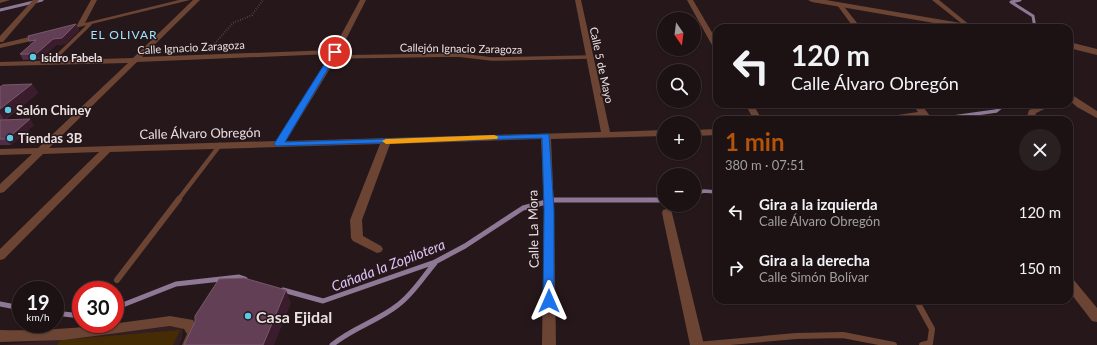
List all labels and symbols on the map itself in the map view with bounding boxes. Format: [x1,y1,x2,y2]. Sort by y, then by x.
north arrow [657,12,701,56]
street label: Calle 5 de Mayo [588,26,616,104]
district label: EL OLIVAR [90,27,158,42]
pin [318,35,352,69]
street label: Calle Ignacio Zaragoza [137,38,245,56]
street label: Callejón Ignacio Zaragoza [400,40,522,56]
place label: Isidro Fabela [41,51,102,64]
marker: Isidro Fabela [28,52,38,62]
place label: Salón Chiney [16,102,91,118]
marker: Salón Chiney [3,105,13,115]
street label: Calle Álvaro Obregón [139,124,261,142]
place label: Tiendas 3B [18,130,83,146]
marker: Tiendas 3B [5,133,15,143]
street label: Calle La Mora [524,190,542,268]
water label: Cañada la Zopilotera [329,235,447,295]
position arrow [528,280,570,322]
speed limit sign: 30 [72,281,124,333]
place label: Casa Ejidal [256,307,332,326]
marker: Casa Ejidal [243,311,253,321]

